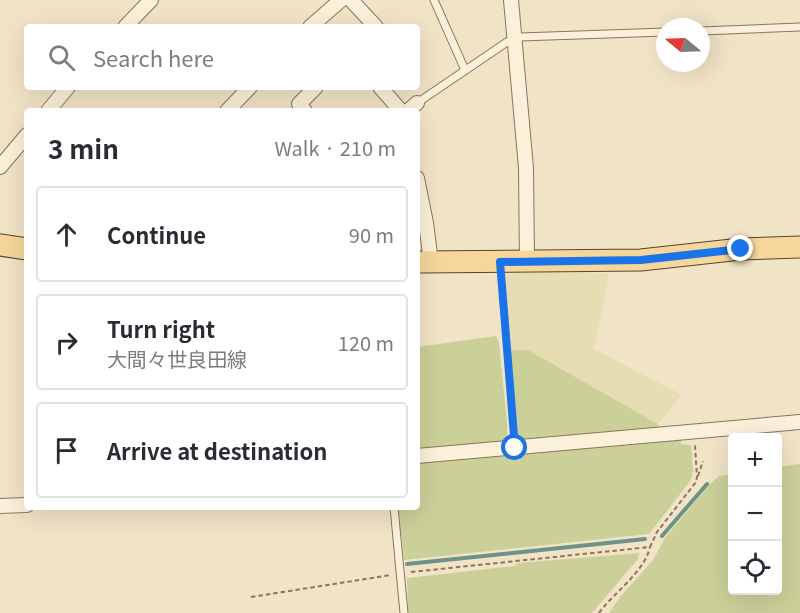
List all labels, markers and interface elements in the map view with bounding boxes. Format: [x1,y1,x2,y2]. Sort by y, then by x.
north arrow [656,18,710,72]
search box [24,24,420,90]
icon: search [45,41,78,74]
text: Search here [93,41,214,73]
text: 3 min [48,129,119,166]
text: Walk · 210 m [274,133,396,162]
icon: ahead [50,218,83,251]
text: Continue [107,218,206,250]
text: 90 m [349,220,394,249]
route end [727,235,753,261]
text: Turn right [107,312,215,344]
icon: right [50,326,83,359]
text: 120 m [338,328,394,357]
text: 大間々世良田線 [107,344,247,373]
map controls [728,433,782,595]
button: + [728,433,782,487]
icon: arrive [50,434,83,467]
text: Arrive at destination [107,434,327,466]
route start [501,434,527,460]
button: − [728,487,782,541]
button: locate [728,541,782,595]

